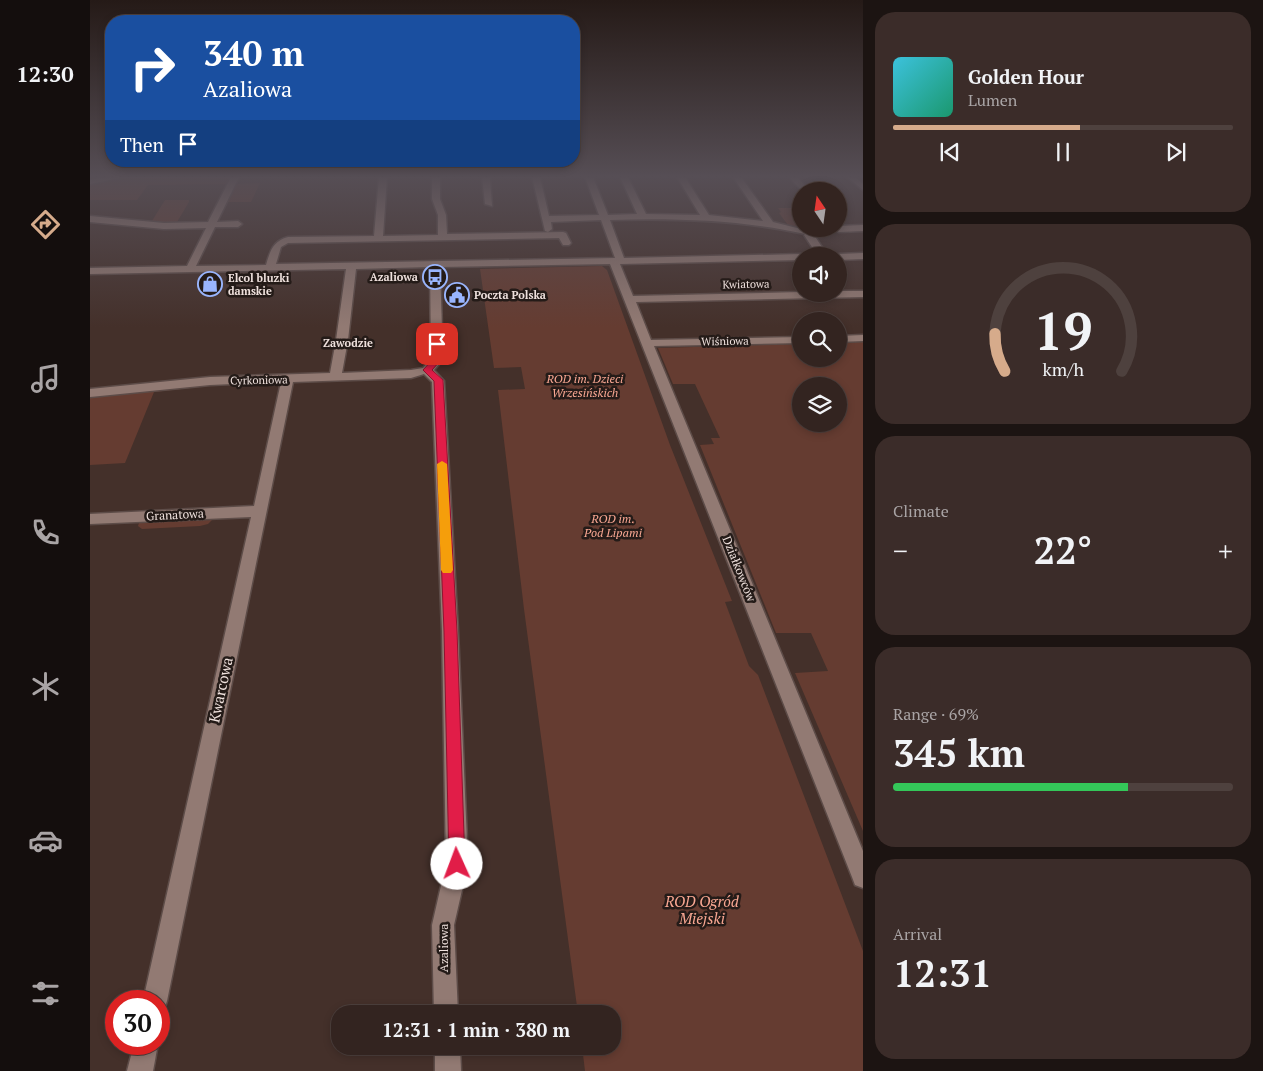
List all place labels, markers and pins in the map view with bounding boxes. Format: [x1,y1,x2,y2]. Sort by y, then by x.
bus stop icon: Azaliowa [422,264,448,290]
place label: Azaliowa [370,270,418,284]
shop icon: Elcol bluzki damskie [197,271,223,297]
place label: Elcol bluzki damskie [228,271,290,298]
public building icon: Poczta Polska [444,282,470,308]
place label: Poczta Polska [474,288,546,302]
pin [416,323,458,365]

